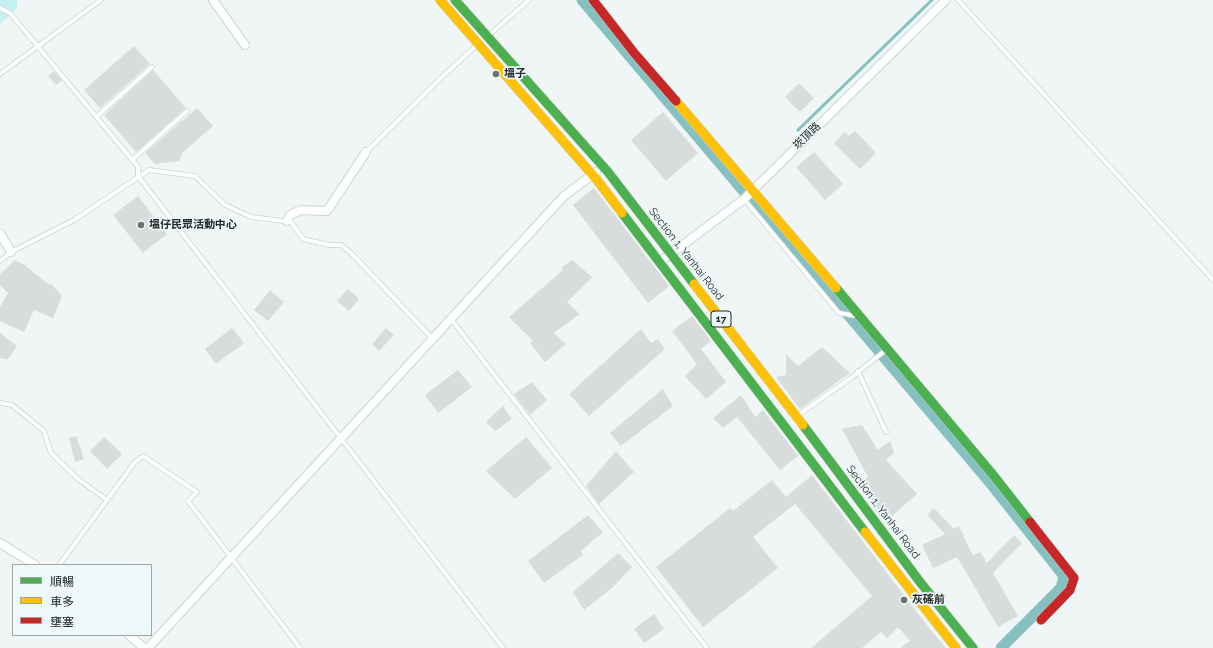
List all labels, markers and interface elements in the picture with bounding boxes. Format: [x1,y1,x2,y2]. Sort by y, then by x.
place label: 塭子 [504,67,526,81]
marker: 塭子 [491,69,501,79]
street label: 崁頂路 [791,120,823,152]
street label: Section 1, Yanhai Road [646,205,726,303]
place label: 塭仔民眾活動中心 [149,218,237,232]
marker: 塭仔民眾活動中心 [136,220,146,230]
road number: 17 [711,311,731,327]
street label: Section 1, Yanhai Road [844,463,922,561]
legend [12,564,152,636]
text: 順暢 [50,575,74,589]
place label: 灰磘前 [912,593,945,607]
text: 車多 [50,595,74,609]
marker: 灰磘前 [899,595,909,605]
text: 壅塞 [50,615,74,629]

